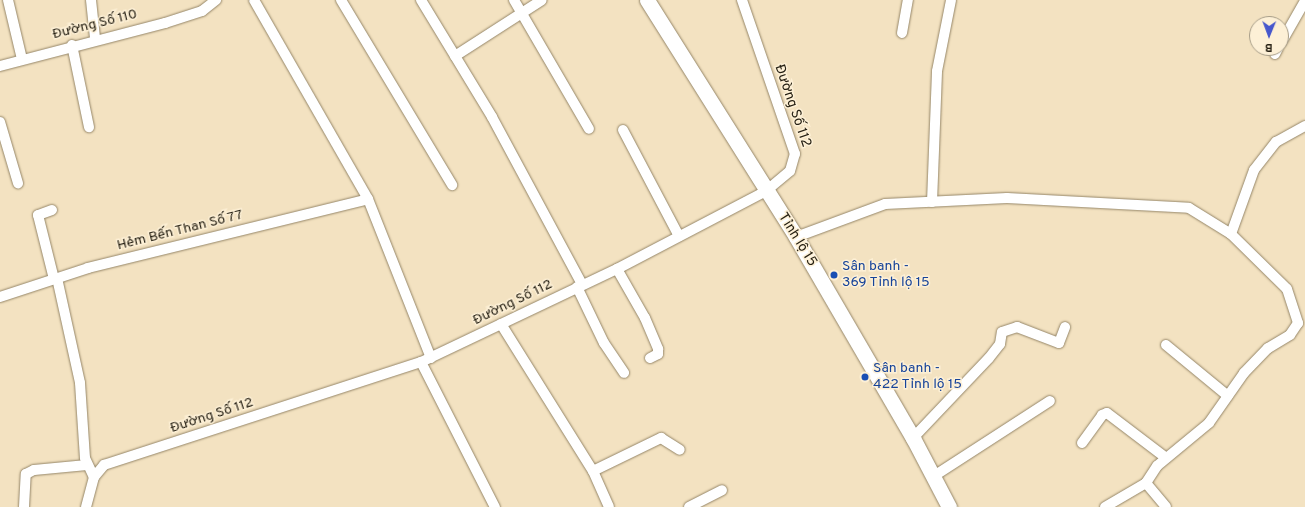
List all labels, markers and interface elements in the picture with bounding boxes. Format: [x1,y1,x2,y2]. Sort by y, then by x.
street label: Đường Số 110 [51,6,139,44]
north arrow [1249,16,1289,56]
text: B [1265,40,1273,54]
street label: Đường Số 112 [770,62,814,150]
street label: Hẻm Bến Than Số 77 [115,207,245,255]
street label: Tỉnh lộ 15 [774,210,820,270]
place label: Sân banh - 369 Tỉnh lộ 15 [842,259,930,292]
marker: Sân banh - 369 Tỉnh lộ 15 [829,270,839,280]
street label: Đường Số 112 [471,277,555,329]
place label: Sân banh - 422 Tỉnh lộ 15 [873,361,962,394]
marker: Sân banh - 422 Tỉnh lộ 15 [860,372,870,382]
street label: Đường Số 112 [168,395,256,437]

